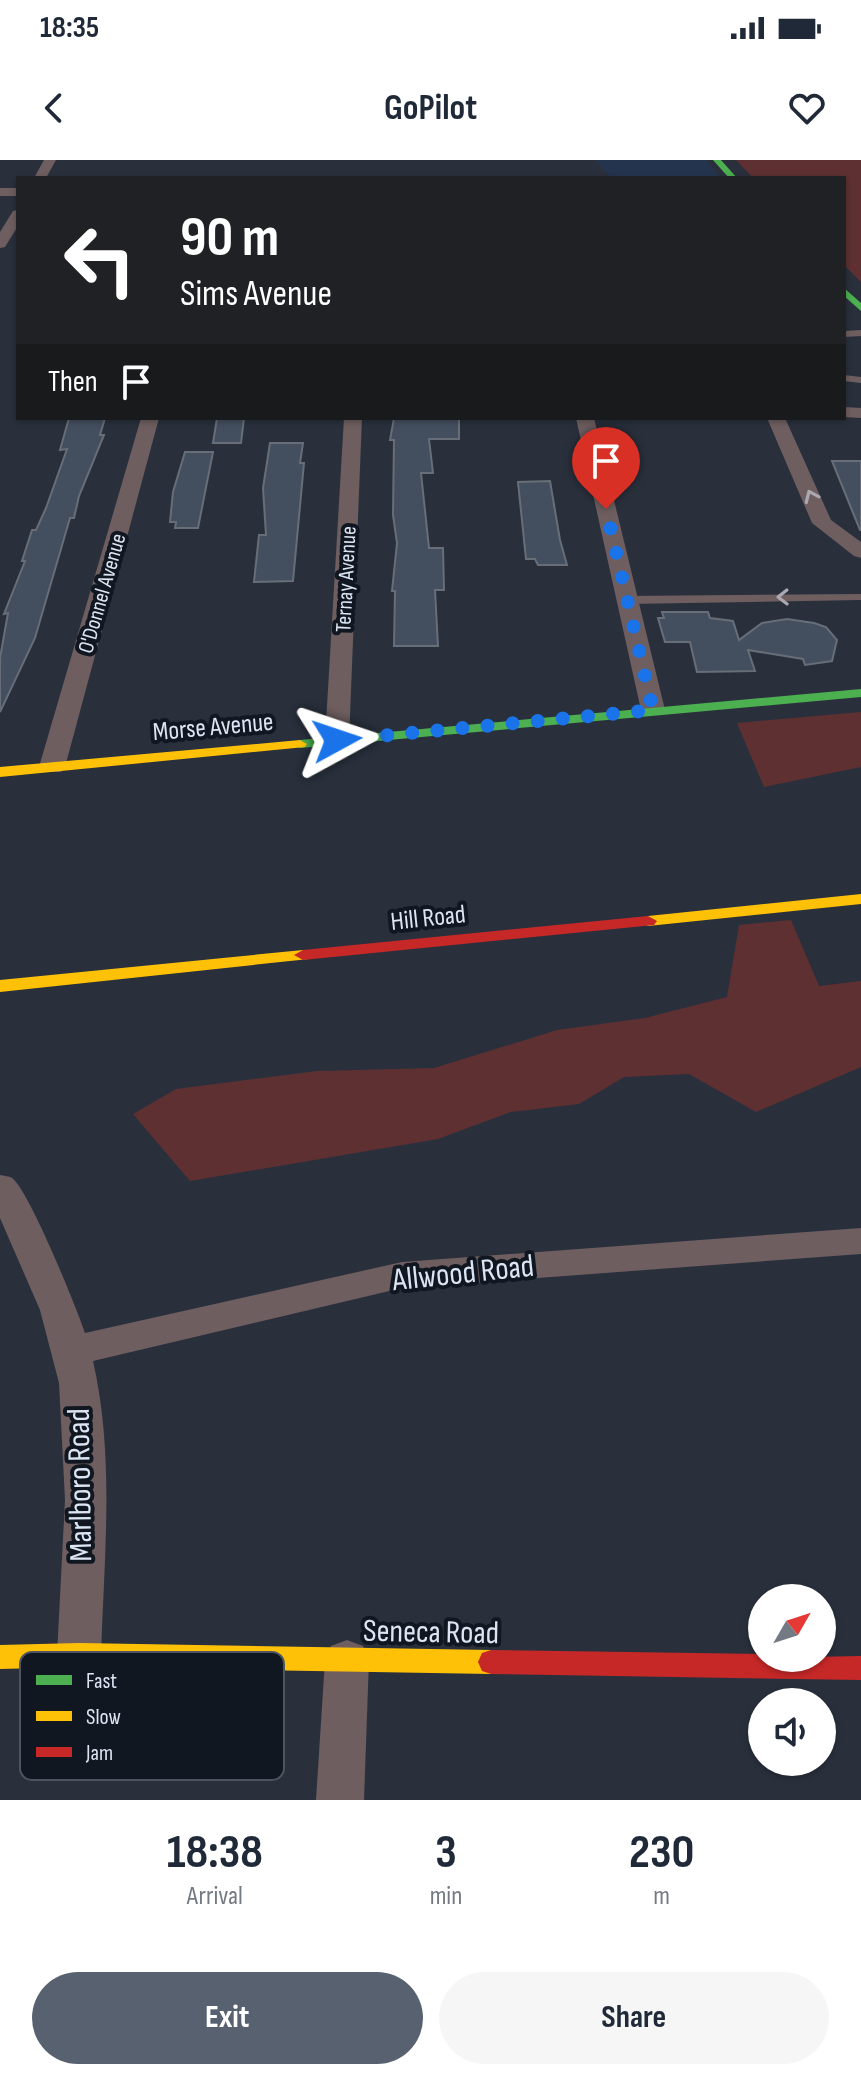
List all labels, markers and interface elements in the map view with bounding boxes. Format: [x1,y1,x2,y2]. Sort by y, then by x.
text: 18:35 [40,10,99,46]
icon: back [32,86,76,130]
icon: heart [785,86,829,130]
text: GoPilot [384,87,477,130]
text: 90 m [180,205,279,272]
icon: left [48,208,152,312]
text: Sims Avenue [180,273,332,316]
icon: arrive [114,360,158,404]
text: Then [48,364,98,400]
pin [572,427,640,509]
icon: arrive [584,439,628,483]
one-way arrow [804,490,820,504]
street label: Ternay Avenue [330,525,363,633]
street label: O'Donnel Avenue [72,530,132,656]
one-way arrow [776,588,789,606]
position arrow [295,698,379,782]
street label: Morse Avenue [152,707,275,748]
street label: Hill Road [389,899,467,938]
street label: Allwood Road [389,1247,536,1300]
street label: Marlboro Road [60,1408,101,1562]
north arrow [748,1584,836,1672]
map controls [748,1584,836,1776]
street label: Seneca Road [363,1612,499,1653]
legend [20,1652,284,1780]
text: Fast [86,1668,117,1695]
button: sound [748,1688,836,1776]
text: Slow [86,1704,121,1731]
text: Jam [85,1740,113,1767]
text: 18:38 [167,1824,263,1881]
text: 3 [435,1824,457,1881]
text: 230 [629,1824,694,1881]
text: Arrival [187,1881,243,1912]
text: min [430,1881,462,1912]
text: m [653,1881,670,1912]
button: Exit [32,1972,423,2064]
button: Share [439,1972,829,2064]

